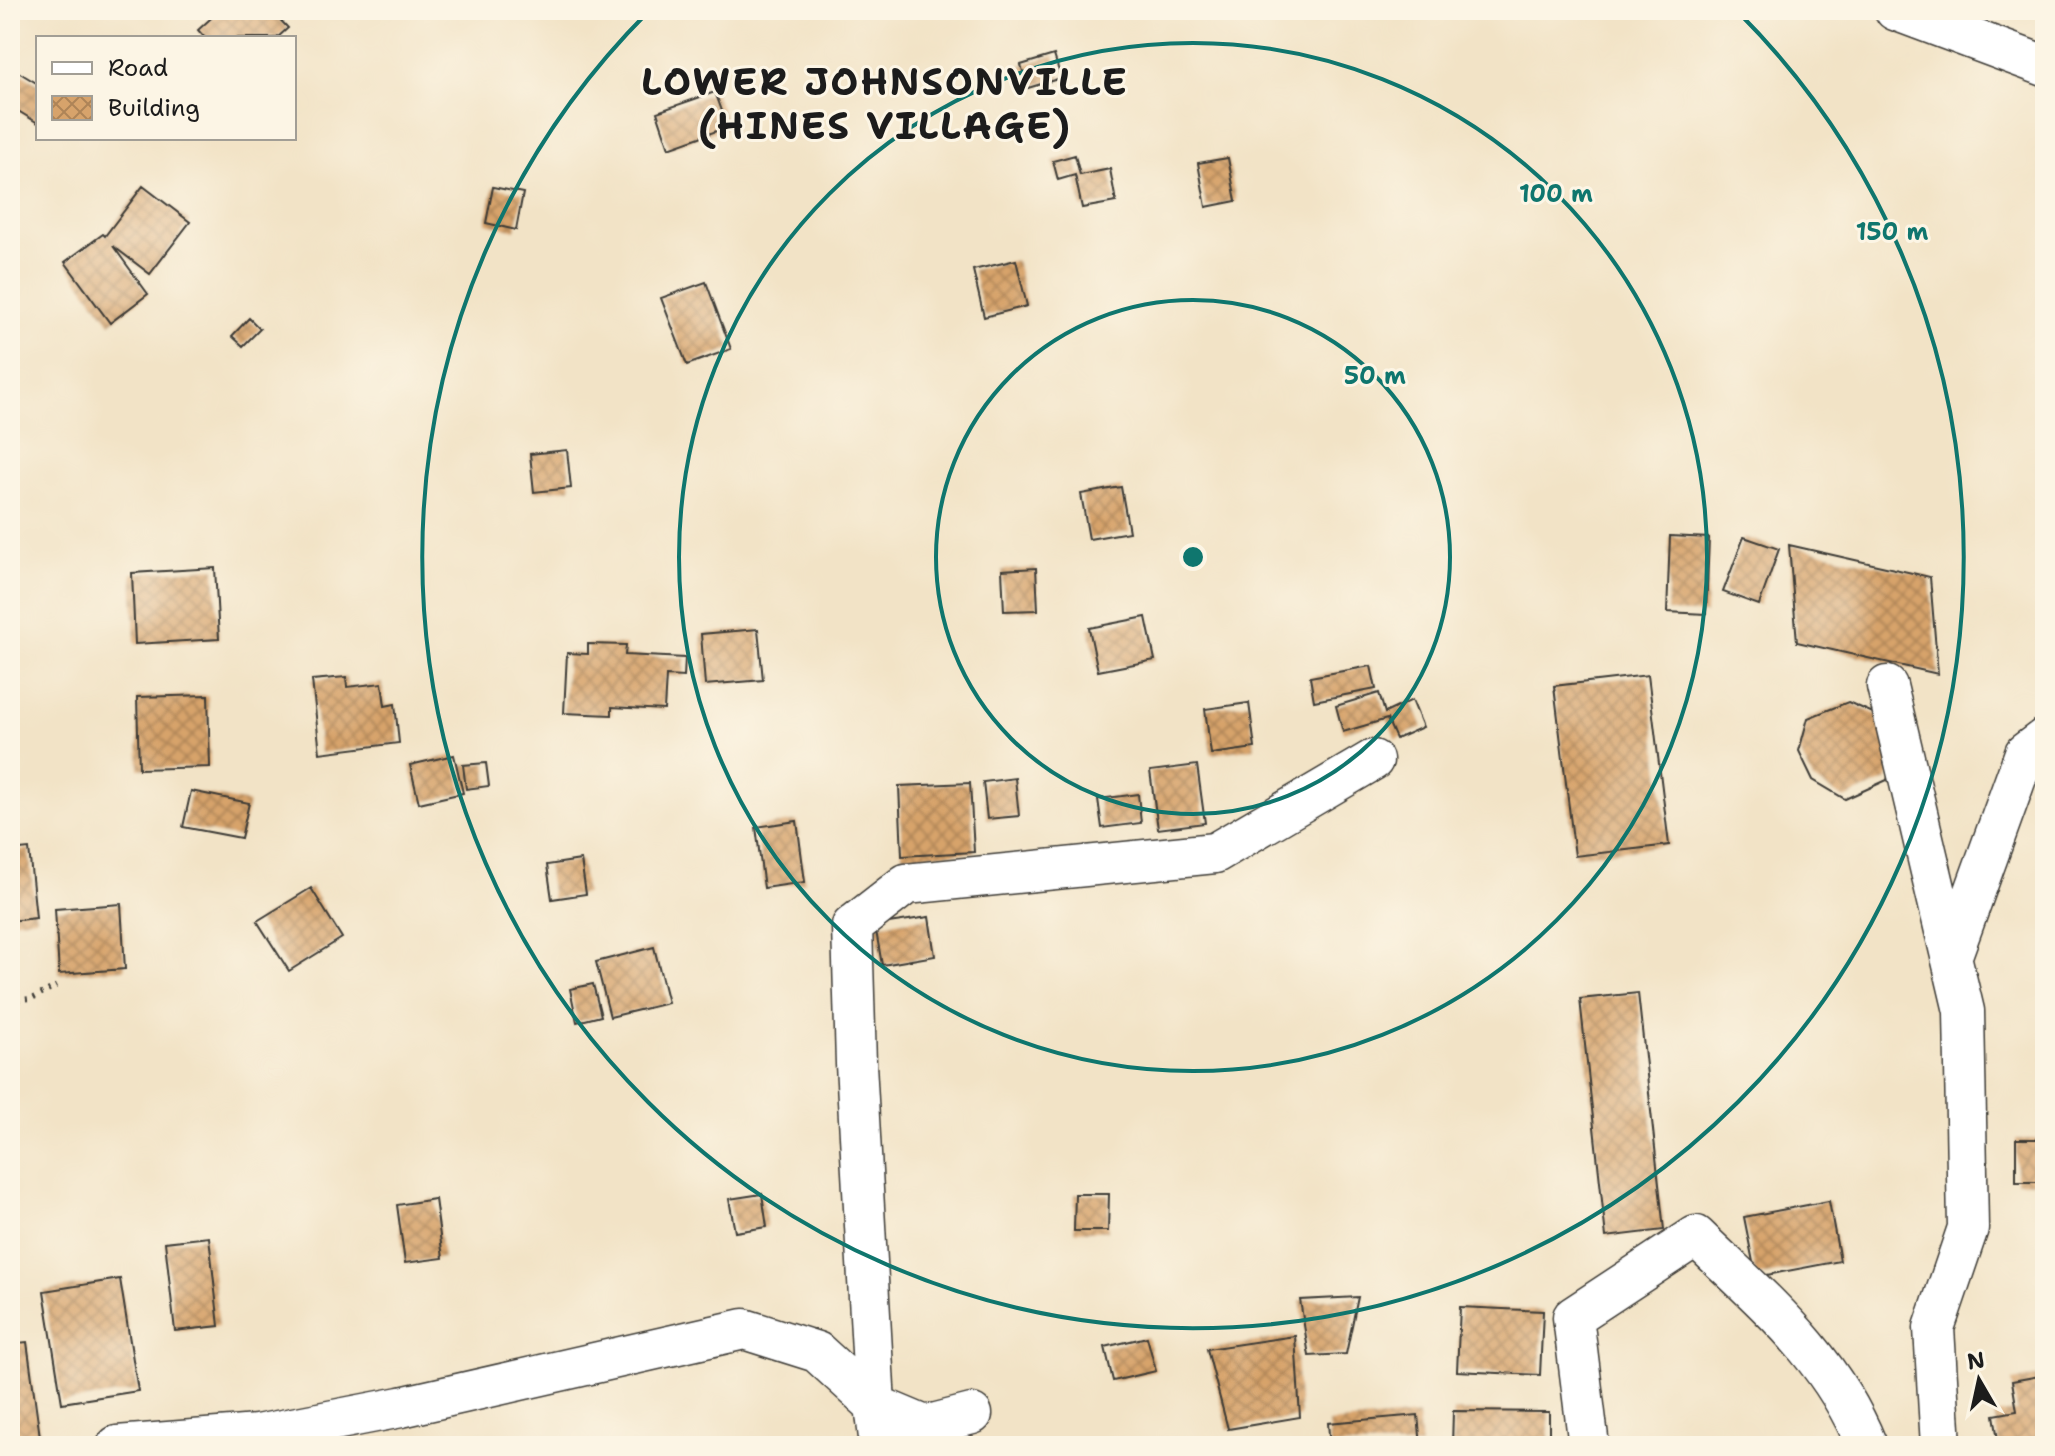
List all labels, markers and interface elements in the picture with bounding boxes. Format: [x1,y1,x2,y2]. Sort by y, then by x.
legend [36,36,296,140]
text: Road [108,52,168,84]
district label: LOWER JOHNSONVILLE (HINES VILLAGE) [641,56,1129,151]
text: Building [108,92,200,124]
text: 100 m [1519,178,1593,210]
text: 150 m [1856,216,1928,248]
text: 50 m [1344,360,1406,392]
centre of rings [1179,543,1207,571]
north arrow [1939,1340,2019,1420]
text: N [1965,1345,1987,1376]

